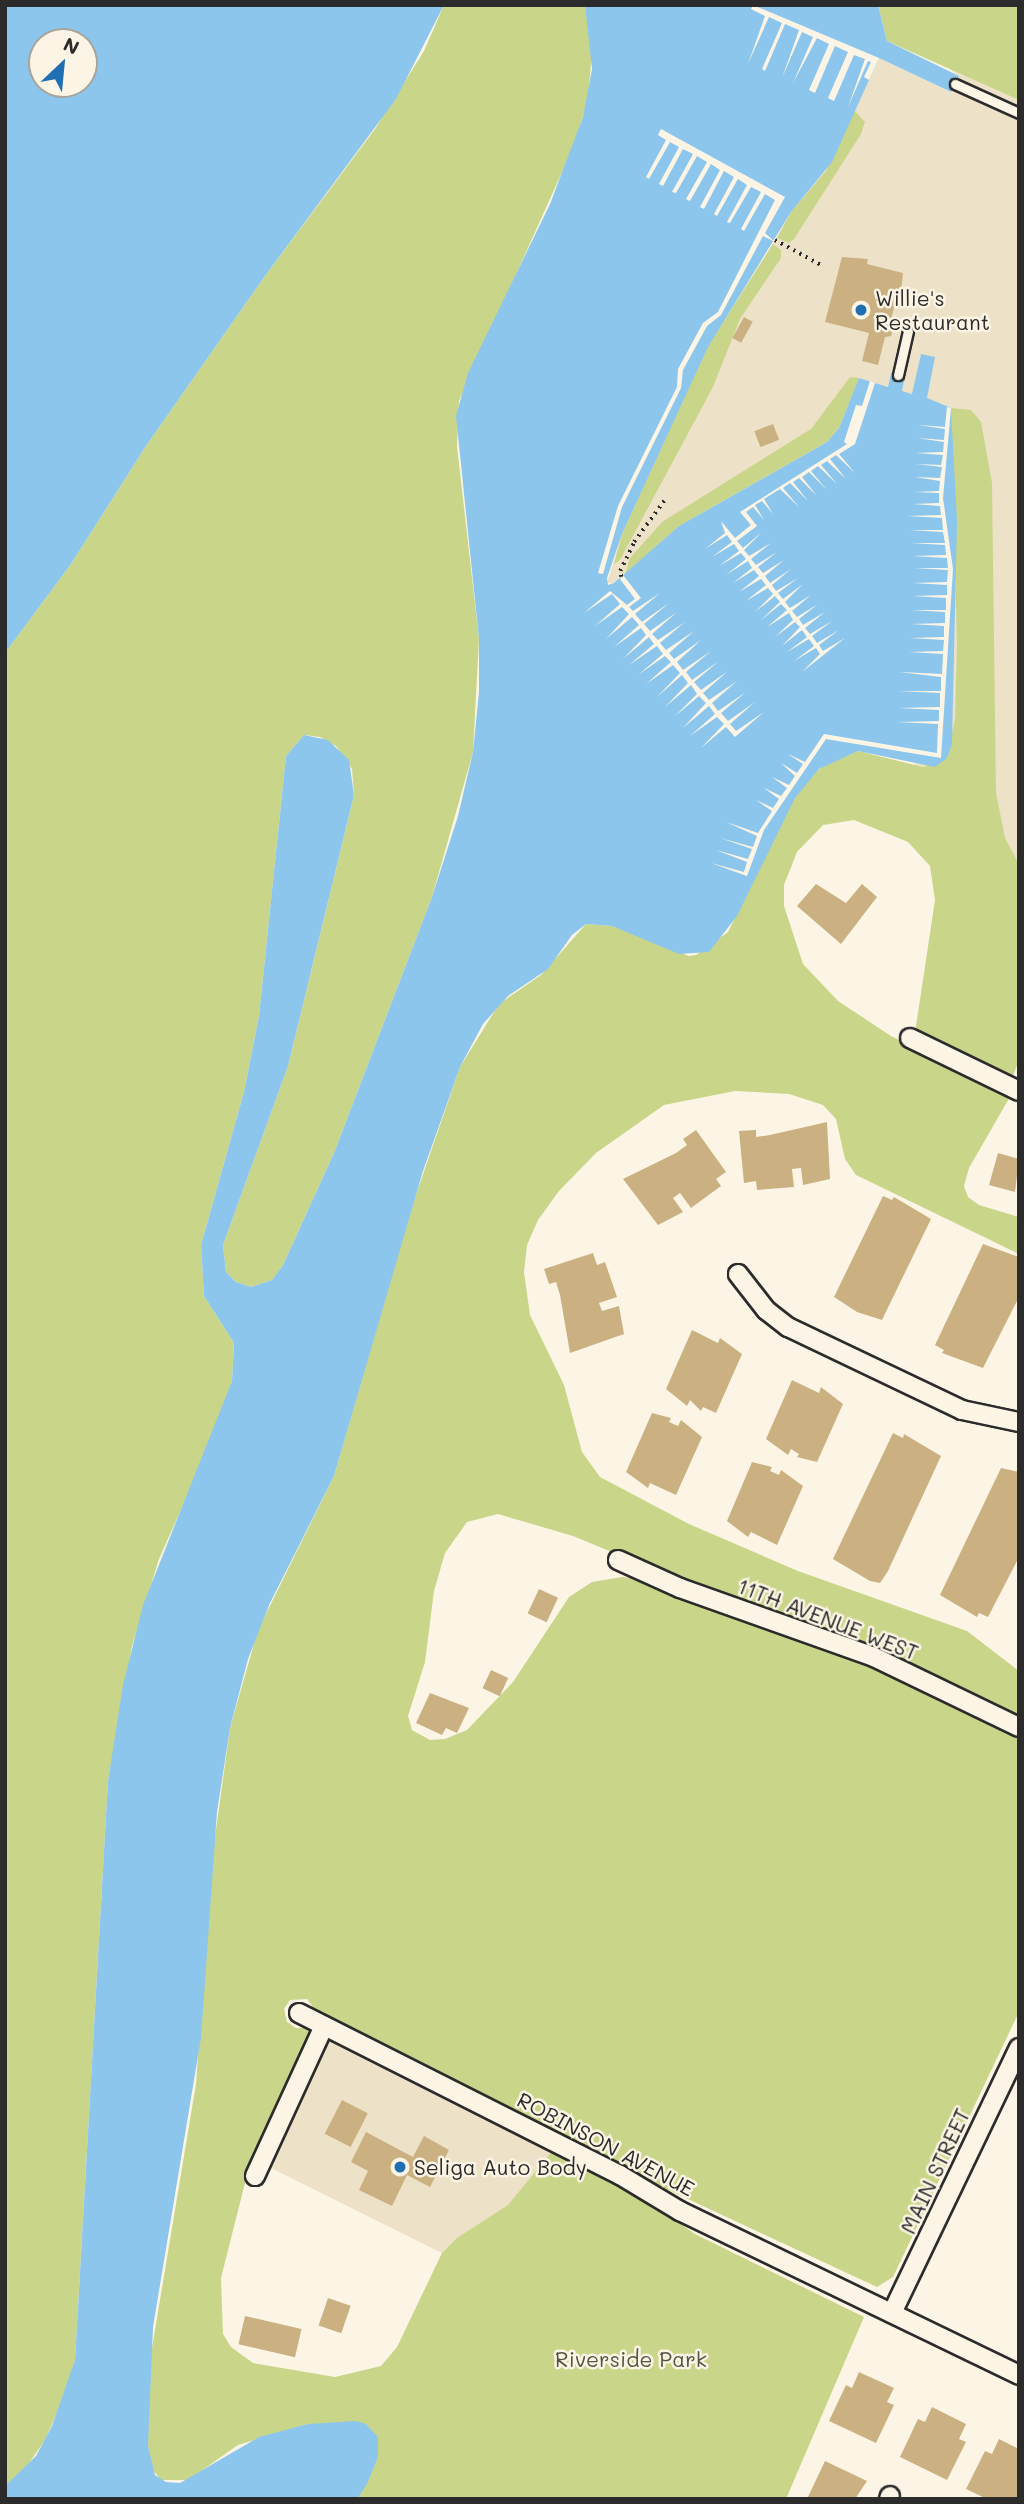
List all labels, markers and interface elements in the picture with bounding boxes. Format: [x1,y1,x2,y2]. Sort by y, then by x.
north arrow [28,28,98,98]
text: N [60,31,84,60]
place label: Willie's Restaurant [875,285,990,335]
marker: Willie's Restaurant [853,302,869,318]
street label: 11TH AVENUE WEST [734,1573,922,1665]
street label: ROBINSON AVENUE [513,2087,699,2201]
street label: MAIN STREET [895,2104,975,2238]
place label: Seliga Auto Body [414,2154,587,2180]
marker: Seliga Auto Body [392,2159,408,2175]
park label: Riverside Park [555,2346,707,2372]

